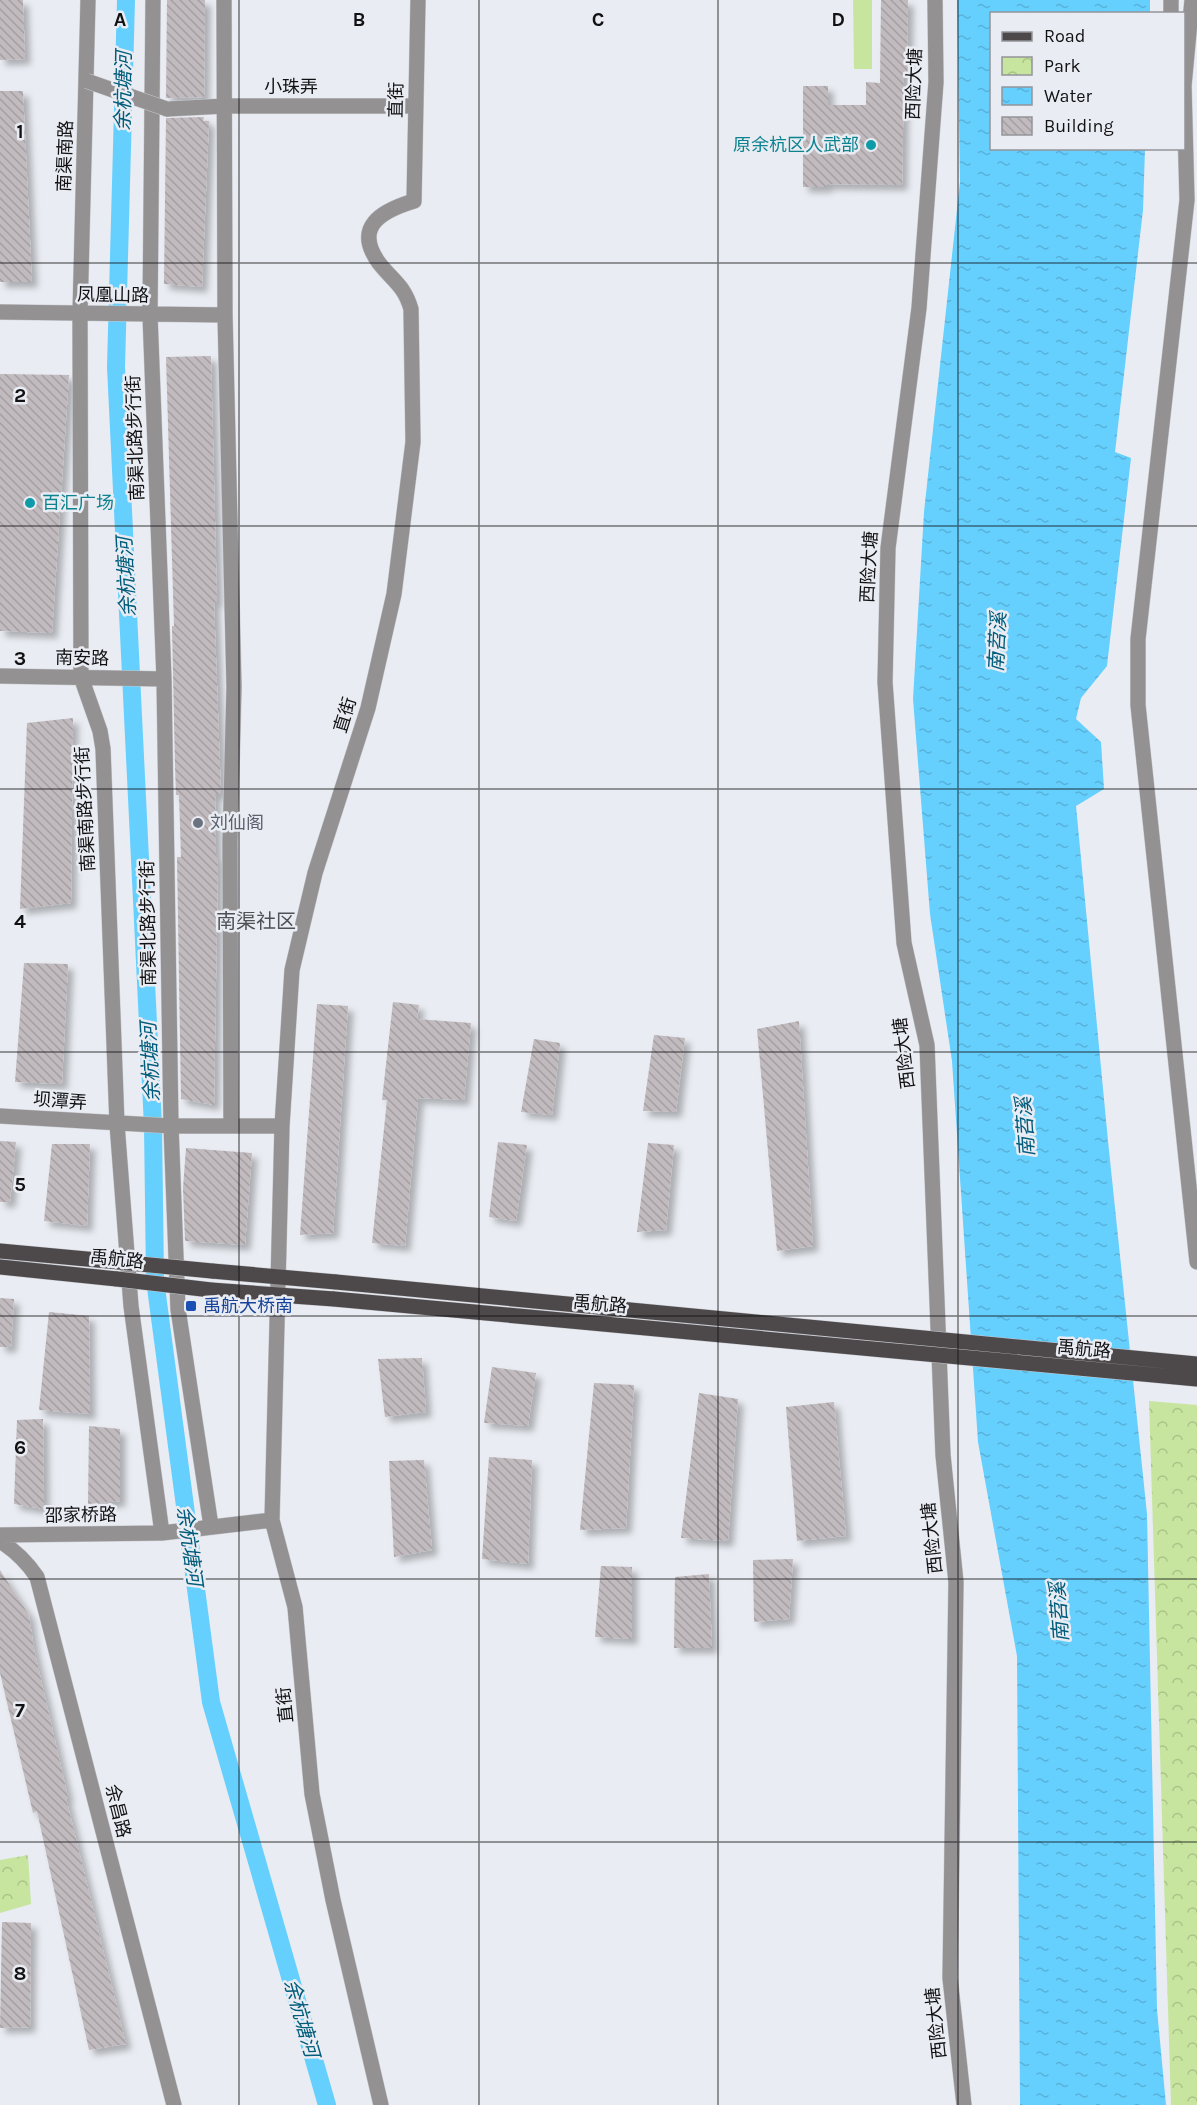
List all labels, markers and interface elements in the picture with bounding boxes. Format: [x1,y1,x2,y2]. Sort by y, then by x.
text: A [114,8,127,31]
text: B [353,8,365,31]
text: C [592,8,604,31]
text: D [831,8,845,31]
legend [990,12,1185,150]
text: Road [1044,25,1085,47]
water label: 余杭塘河 [111,47,136,131]
street label: 西险大塘 [902,48,926,120]
text: Park [1044,55,1081,77]
street label: 小珠弄 [264,76,318,98]
street label: 直街 [385,82,407,118]
text: Water [1044,85,1092,107]
text: Building [1044,115,1114,137]
text: 1 [16,120,24,143]
street label: 南渠南路 [53,120,77,192]
place label: 原余杭区人武部 [733,134,859,156]
marker: 原余杭区人武部 [864,138,878,152]
street label: 凤凰山路 [77,283,149,307]
street label: 南渠北路步行街 [122,375,148,501]
text: 2 [14,384,26,407]
place label: 百汇广场 [42,492,114,514]
marker: 百汇广场 [23,496,37,510]
street label: 西险大塘 [856,530,882,604]
water label: 余杭塘河 [113,532,140,618]
water label: 南苕溪 [984,609,1011,673]
text: 3 [14,647,26,670]
street label: 南安路 [55,647,109,669]
street label: 直街 [329,695,361,735]
street label: 南渠南路步行街 [71,746,99,872]
place label: 刘仙阁 [210,812,264,834]
marker: 刘仙阁 [191,816,205,830]
street label: 南渠北路步行街 [136,860,160,986]
text: 4 [14,910,26,933]
district label: 南渠社区 [216,910,296,933]
street label: 西险大塘 [889,1016,919,1090]
water label: 余杭塘河 [137,1017,164,1103]
street label: 坝潭弄 [32,1088,88,1114]
water label: 南苕溪 [1012,1094,1039,1158]
text: 5 [14,1173,26,1196]
street label: 禹航路 [89,1245,145,1273]
street label: 禹航路 [572,1291,628,1317]
place label: 禹航大桥南 [203,1295,293,1317]
marker: 禹航大桥南 [184,1299,198,1313]
street label: 禹航路 [1056,1336,1112,1362]
text: 6 [14,1436,26,1459]
street label: 西险大塘 [917,1501,947,1575]
street label: 邵家桥路 [45,1503,117,1527]
water label: 余杭塘河 [173,1505,207,1591]
water label: 南苕溪 [1046,1579,1073,1643]
street label: 直街 [272,1686,298,1724]
text: 7 [15,1699,25,1722]
street label: 余昌路 [101,1782,135,1840]
text: 8 [14,1962,26,1985]
water label: 余杭塘河 [279,1977,325,2064]
street label: 西险大塘 [921,1986,951,2060]

